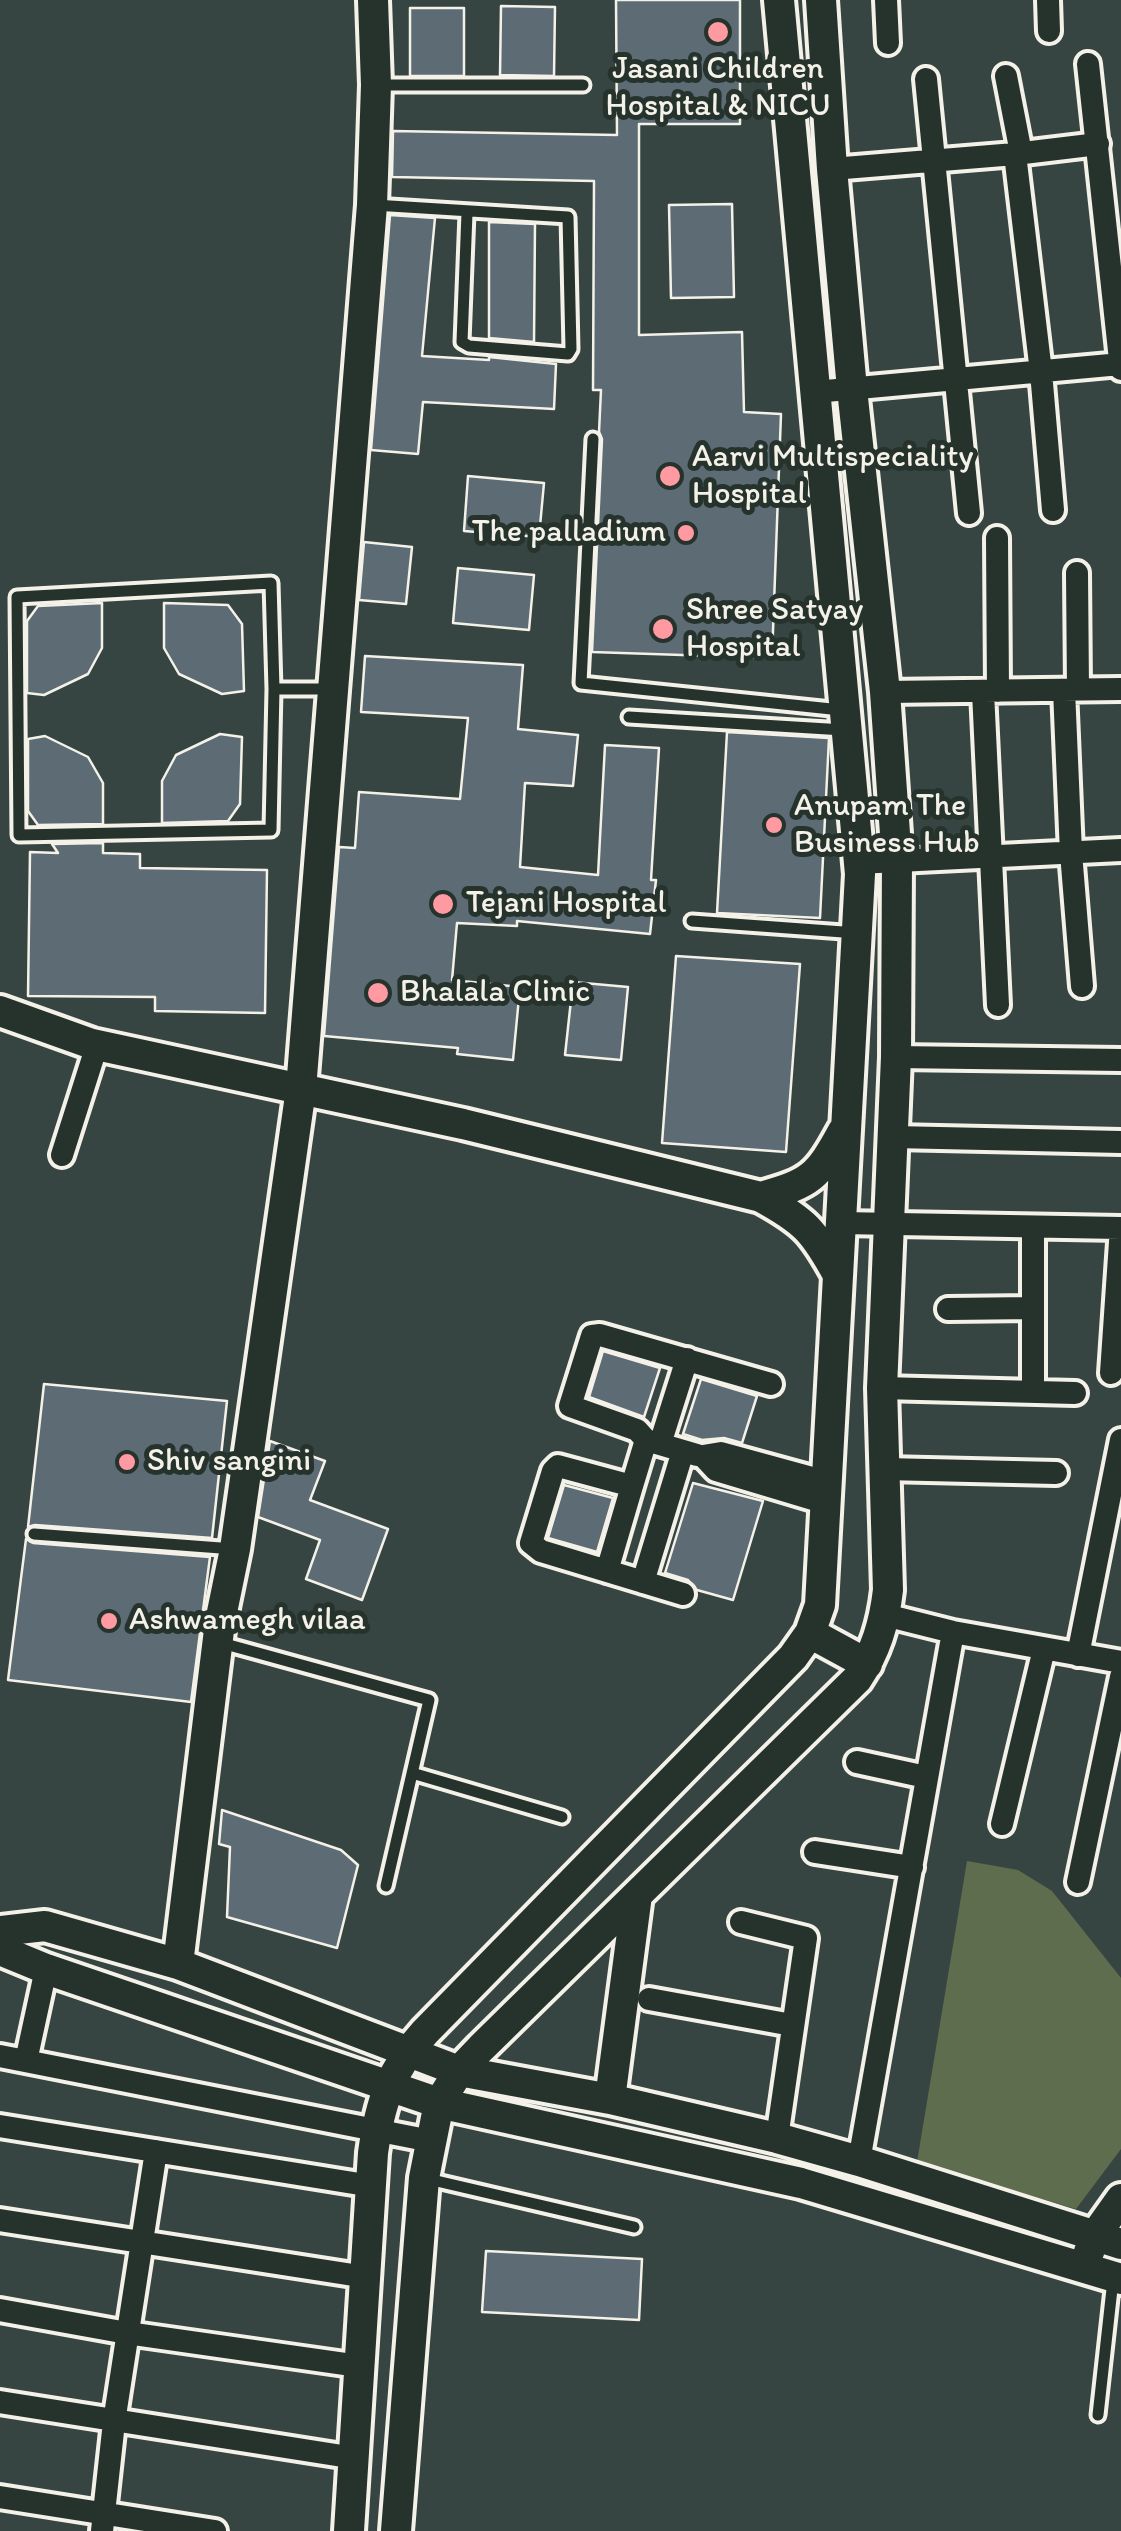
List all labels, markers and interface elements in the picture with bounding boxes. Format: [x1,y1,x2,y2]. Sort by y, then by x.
marker: Jasani Children Hospital & NICU [705,19,731,45]
place label: Jasani Children Hospital & NICU [606,51,830,126]
place label: Aarvi Multispeciality Hospital [692,439,974,514]
marker: Aarvi Multispeciality Hospital [657,463,683,489]
place label: The palladium [472,514,666,552]
marker: The palladium [675,522,697,544]
place label: Shree Satyay Hospital [686,592,863,667]
marker: Shree Satyay Hospital [650,616,676,642]
place label: Anupam The Business Hub [794,788,980,863]
marker: Anupam The Business Hub [763,814,785,836]
place label: Tejani Hospital [466,885,667,923]
marker: Tejani Hospital [430,891,456,917]
place label: Bhalala Clinic [400,974,590,1012]
marker: Bhalala Clinic [365,980,391,1006]
place label: Shiv sangini [147,1443,311,1481]
marker: Shiv sangini [116,1451,138,1473]
place label: Ashwamegh vilaa [129,1602,366,1640]
marker: Ashwamegh vilaa [98,1610,120,1632]

